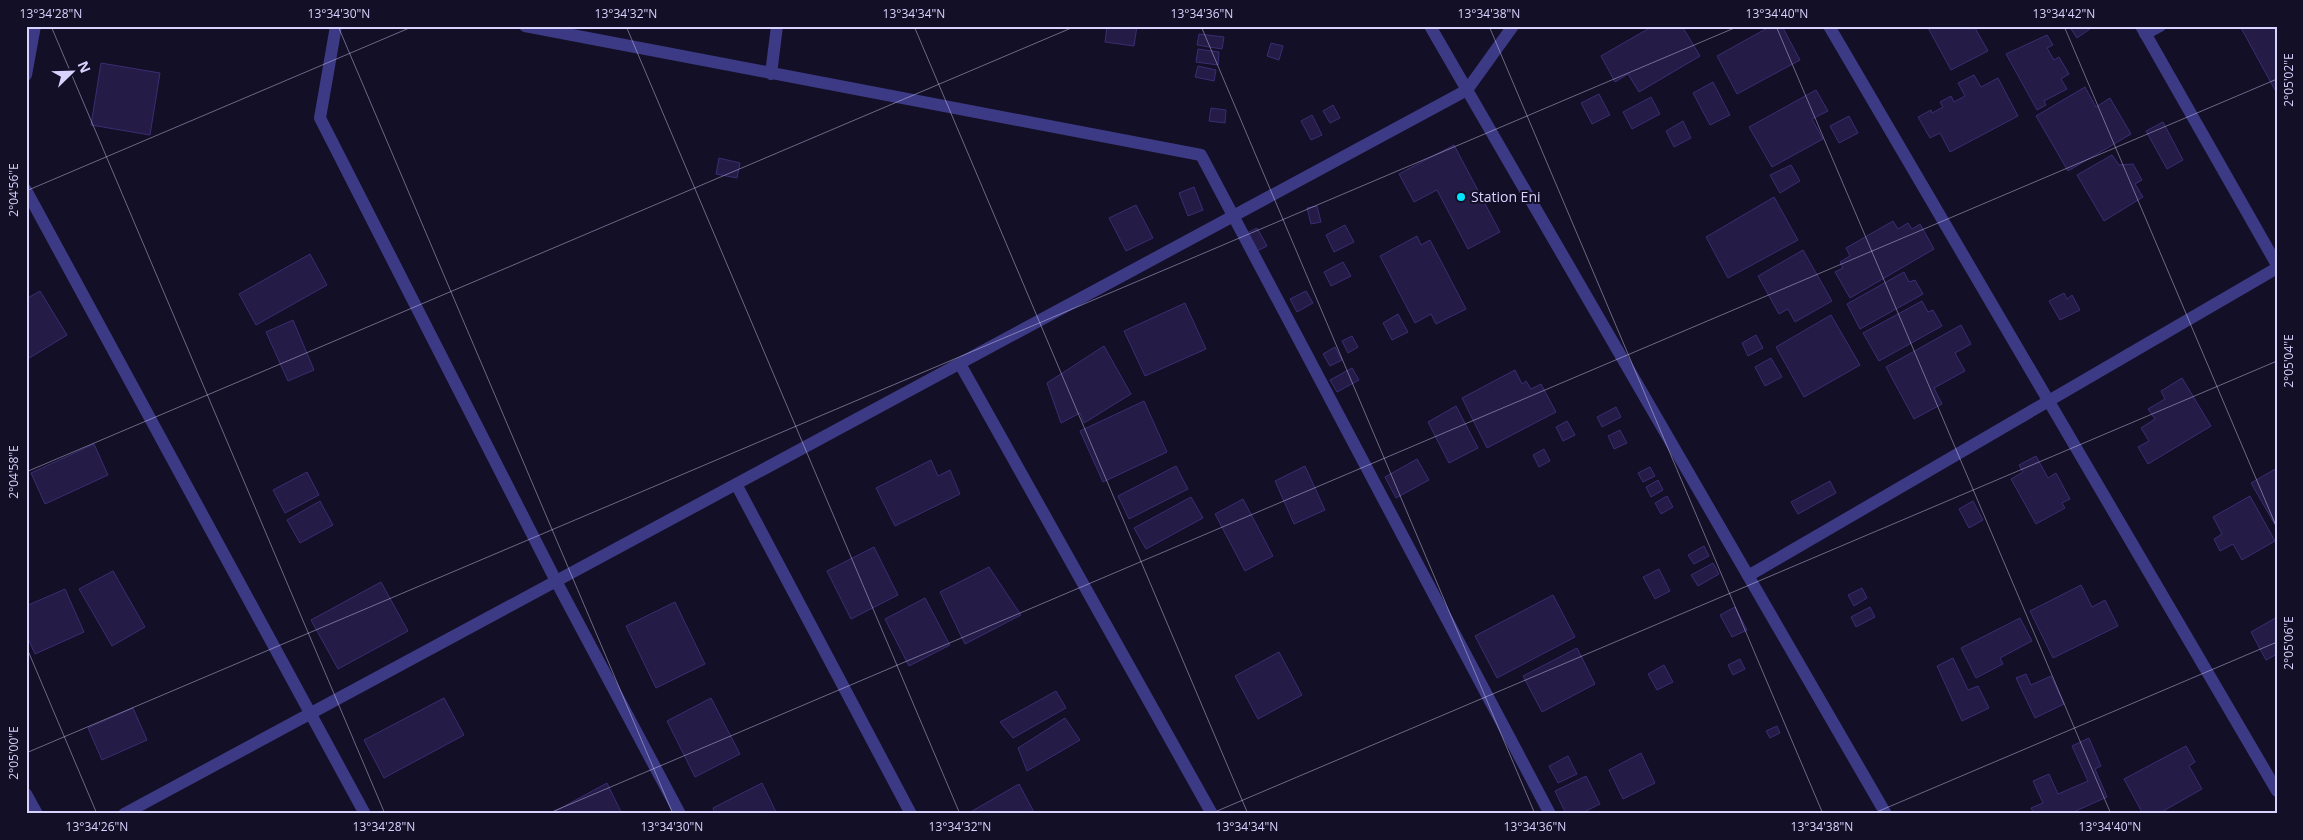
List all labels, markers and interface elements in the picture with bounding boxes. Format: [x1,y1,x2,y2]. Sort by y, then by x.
text: 13°34'28"N [20,5,82,22]
text: 13°34'30"N [308,5,370,22]
text: 13°34'32"N [595,5,657,22]
text: 13°34'34"N [883,5,945,22]
text: 13°34'36"N [1171,5,1233,22]
text: 13°34'38"N [1458,5,1520,22]
text: 13°34'40"N [1746,5,1808,22]
text: 13°34'42"N [2033,5,2095,22]
north arrow [48,48,98,98]
text: 2°05'02"E [2280,53,2297,107]
text: N [73,58,95,76]
text: 2°04'56"E [5,163,22,217]
place label: Station Eni [1471,187,1541,206]
marker: Station Eni [1455,191,1467,203]
text: 2°05'04"E [2280,334,2297,388]
text: 2°04'58"E [5,445,22,499]
text: 2°05'06"E [2280,616,2297,670]
text: 2°05'00"E [5,726,22,780]
text: 13°34'26"N [66,818,128,835]
text: 13°34'28"N [353,818,415,835]
text: 13°34'30"N [641,818,703,835]
text: 13°34'32"N [929,818,991,835]
text: 13°34'34"N [1216,818,1278,835]
text: 13°34'36"N [1504,818,1566,835]
text: 13°34'38"N [1791,818,1853,835]
text: 13°34'40"N [2079,818,2141,835]

